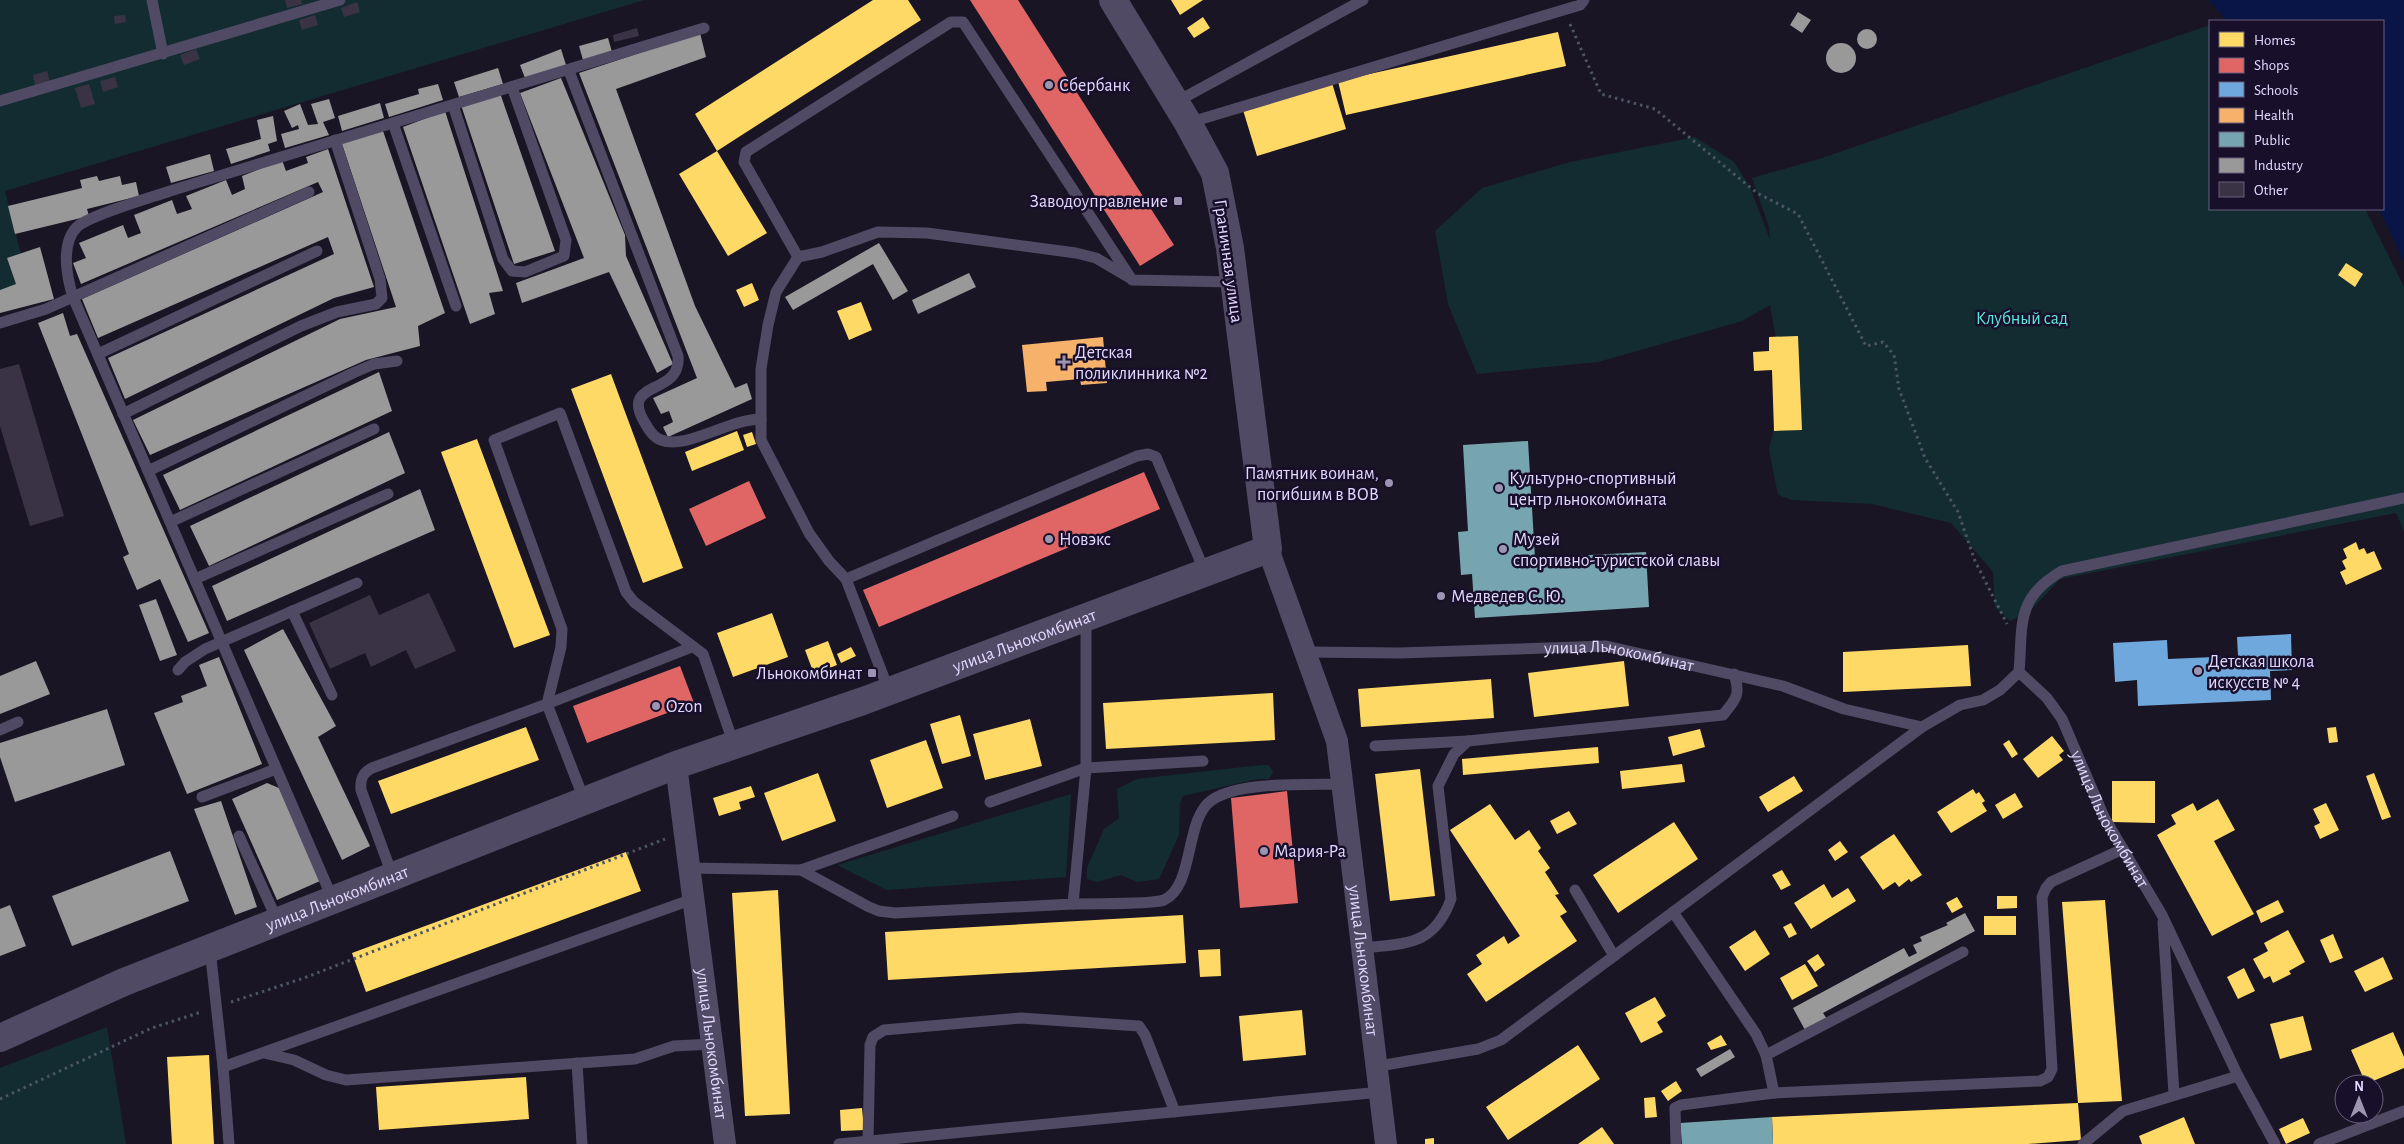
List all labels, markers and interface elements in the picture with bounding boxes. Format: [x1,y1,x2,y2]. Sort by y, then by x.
legend [2209,20,2384,210]
text: Homes [2254,33,2296,48]
text: Shops [2254,58,2289,73]
place label: Сбербанк [1059,76,1131,95]
marker: Сбербанк [1043,79,1055,91]
text: Schools [2254,83,2298,98]
text: Health [2254,108,2294,123]
text: Public [2254,133,2290,148]
text: Industry [2254,158,2303,173]
text: Other [2254,183,2288,198]
place label: Заводоуправление [1030,193,1168,211]
marker: Заводоуправление [1172,195,1184,207]
street label: Граничная улица [1210,198,1246,324]
park label: Клубный сад [1976,309,2068,328]
place label: Детская поликлинника №2 [1075,344,1208,383]
marker: Детская поликлинника №2 [1057,355,1071,369]
place label: Памятник воинам, погибшим в ВОВ [1245,465,1379,504]
place label: Культурно-спортивный центр льнокомбината [1509,470,1677,509]
marker: Памятник воинам, погибшим в ВОВ [1383,477,1395,489]
marker: Культурно-спортивный центр льнокомбината [1493,482,1505,494]
place label: Новэкс [1059,531,1111,549]
place label: Музей спортивно-туристской славы [1513,531,1720,570]
marker: Новэкс [1043,533,1055,545]
marker: Музей спортивно-туристской славы [1497,543,1509,555]
place label: Медведев С. Ю. [1451,588,1564,606]
marker: Медведев С. Ю. [1435,590,1447,602]
street label: улица Льнокомбинат [949,606,1099,677]
street label: улица Льнокомбинат [1543,638,1696,676]
place label: Детская школа искусств № 4 [2208,653,2314,692]
place label: Льнокомбинат [756,664,863,683]
marker: Детская школа искусств № 4 [2192,665,2204,677]
marker: Льнокомбинат [866,667,878,679]
place label: Ozon [666,698,703,716]
marker: Ozon [650,700,662,712]
street label: улица Льнокомбинат [2066,747,2152,892]
place label: Мария-Ра [1274,843,1346,861]
marker: Мария-Ра [1258,845,1270,857]
street label: улица Льнокомбинат [263,863,412,936]
street label: улица Льнокомбинат [1344,883,1381,1037]
street label: улица Льнокомбинат [692,966,730,1121]
north arrow [2334,1074,2384,1124]
text: N [2354,1080,2364,1094]

